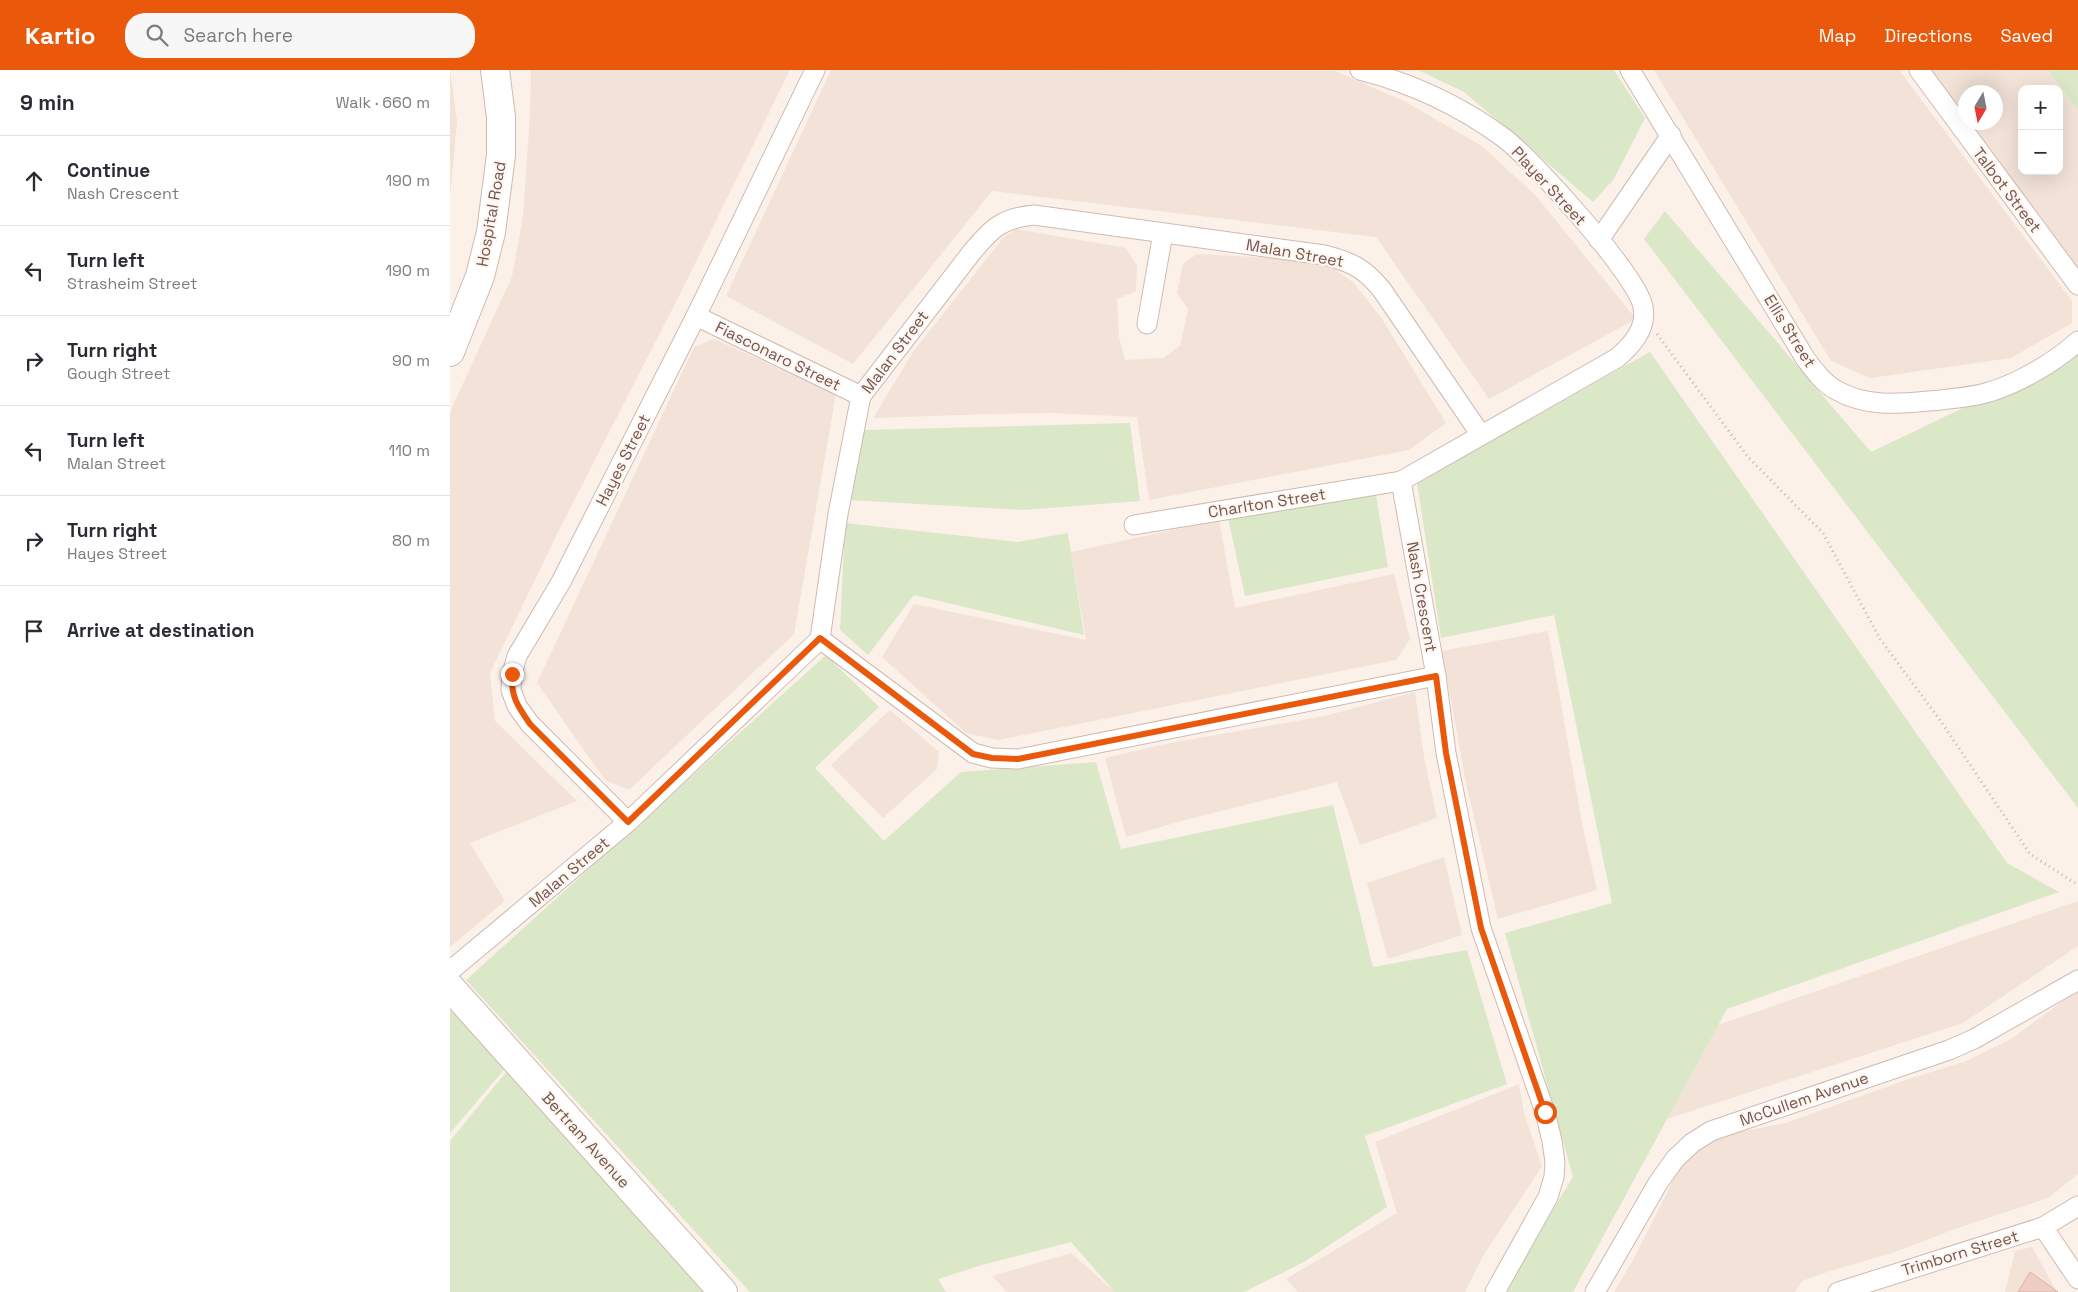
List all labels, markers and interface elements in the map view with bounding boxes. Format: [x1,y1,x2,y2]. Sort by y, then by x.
search box [125,13,475,58]
text: Kartio [25,20,95,51]
icon: search [143,21,171,49]
text: Search here [183,23,293,48]
text: Map [1819,24,1856,47]
text: Directions [1884,24,1973,47]
text: Saved [2001,24,2053,47]
north arrow [1958,85,2003,130]
map controls [2018,85,2063,175]
button: + [2018,85,2063,130]
text: 9 min [20,89,75,116]
text: Walk · 660 m [336,92,430,113]
button: − [2018,130,2063,175]
street label: Player Street [1507,142,1591,230]
street label: Talbot Street [1968,143,2046,237]
text: Continue [67,158,150,183]
street label: Hospital Road [471,160,511,268]
icon: ahead [20,167,48,195]
text: 190 m [385,170,430,191]
text: Nash Crescent [67,183,179,204]
street label: Malan Street [1244,234,1346,272]
text: Turn left [67,248,145,273]
icon: left [20,257,48,285]
text: 190 m [385,260,430,281]
text: Strasheim Street [67,273,197,294]
street label: Ellis Street [1759,291,1821,371]
street label: Malan Street [857,306,933,398]
street label: Fiasconaro Street [712,316,844,396]
text: Turn right [67,338,157,363]
icon: right [20,347,48,375]
text: 90 m [392,350,430,371]
text: Gough Street [67,363,170,384]
street label: Hayes Street [591,411,655,509]
text: Turn left [67,428,145,453]
icon: left [20,437,48,465]
text: 110 m [388,440,430,461]
text: Malan Street [67,453,166,474]
street label: Charlton Street [1207,483,1327,523]
text: Turn right [67,518,157,543]
icon: right [20,527,48,555]
text: 80 m [392,530,430,551]
street label: Nash Crescent [1402,540,1442,654]
text: Hayes Street [67,543,167,564]
icon: arrive [20,617,48,645]
text: Arrive at destination [67,618,255,643]
route end [501,663,524,686]
street label: Malan Street [524,832,614,912]
street label: McCullem Avenue [1737,1067,1871,1131]
street label: Bertram Avenue [537,1087,635,1193]
route start [1534,1101,1557,1124]
street label: Trimborn Street [1899,1225,2021,1281]

